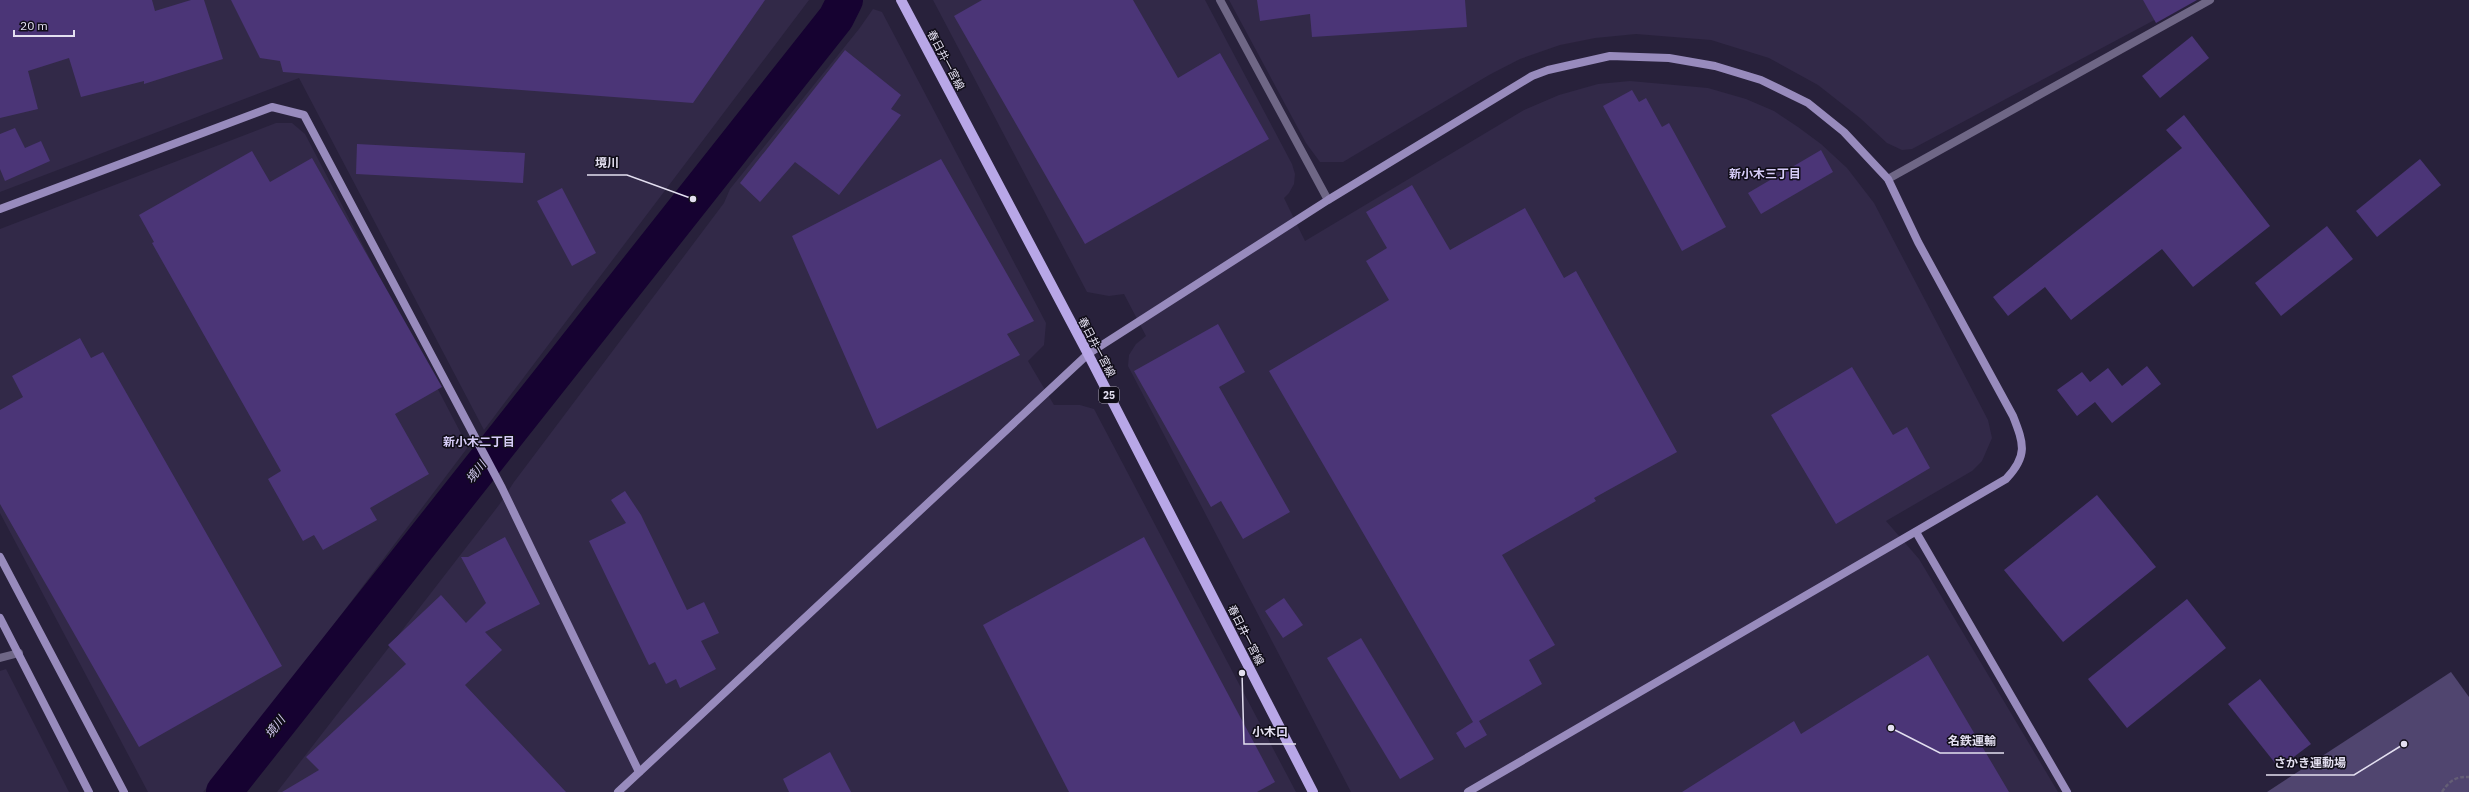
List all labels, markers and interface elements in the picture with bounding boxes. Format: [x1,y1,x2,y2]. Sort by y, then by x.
scale bar [14,12,74,38]
text: 20 m [20,18,48,33]
street label: 春日井一宮線 [924,28,968,92]
callout: 境川 [587,151,627,175]
text: 境川 [595,155,619,170]
district label: 新小木三丁目 [1729,166,1801,181]
street label: 春日井一宮線 [1075,315,1119,379]
road number: 25 [1099,387,1119,403]
district label: 新小木二丁目 [443,434,515,449]
water label: 境川 [462,456,490,486]
street label: 春日井一宮線 [1225,602,1267,668]
water label: 境川 [261,711,289,741]
callout: 小木口 [1244,720,1296,744]
text: 小木口 [1252,724,1288,739]
callout: 名鉄運輸 [1940,729,2004,753]
text: 名鉄運輸 [1948,733,1996,748]
callout: さかき運動場 [2266,751,2354,775]
text: さかき運動場 [2274,755,2346,770]

